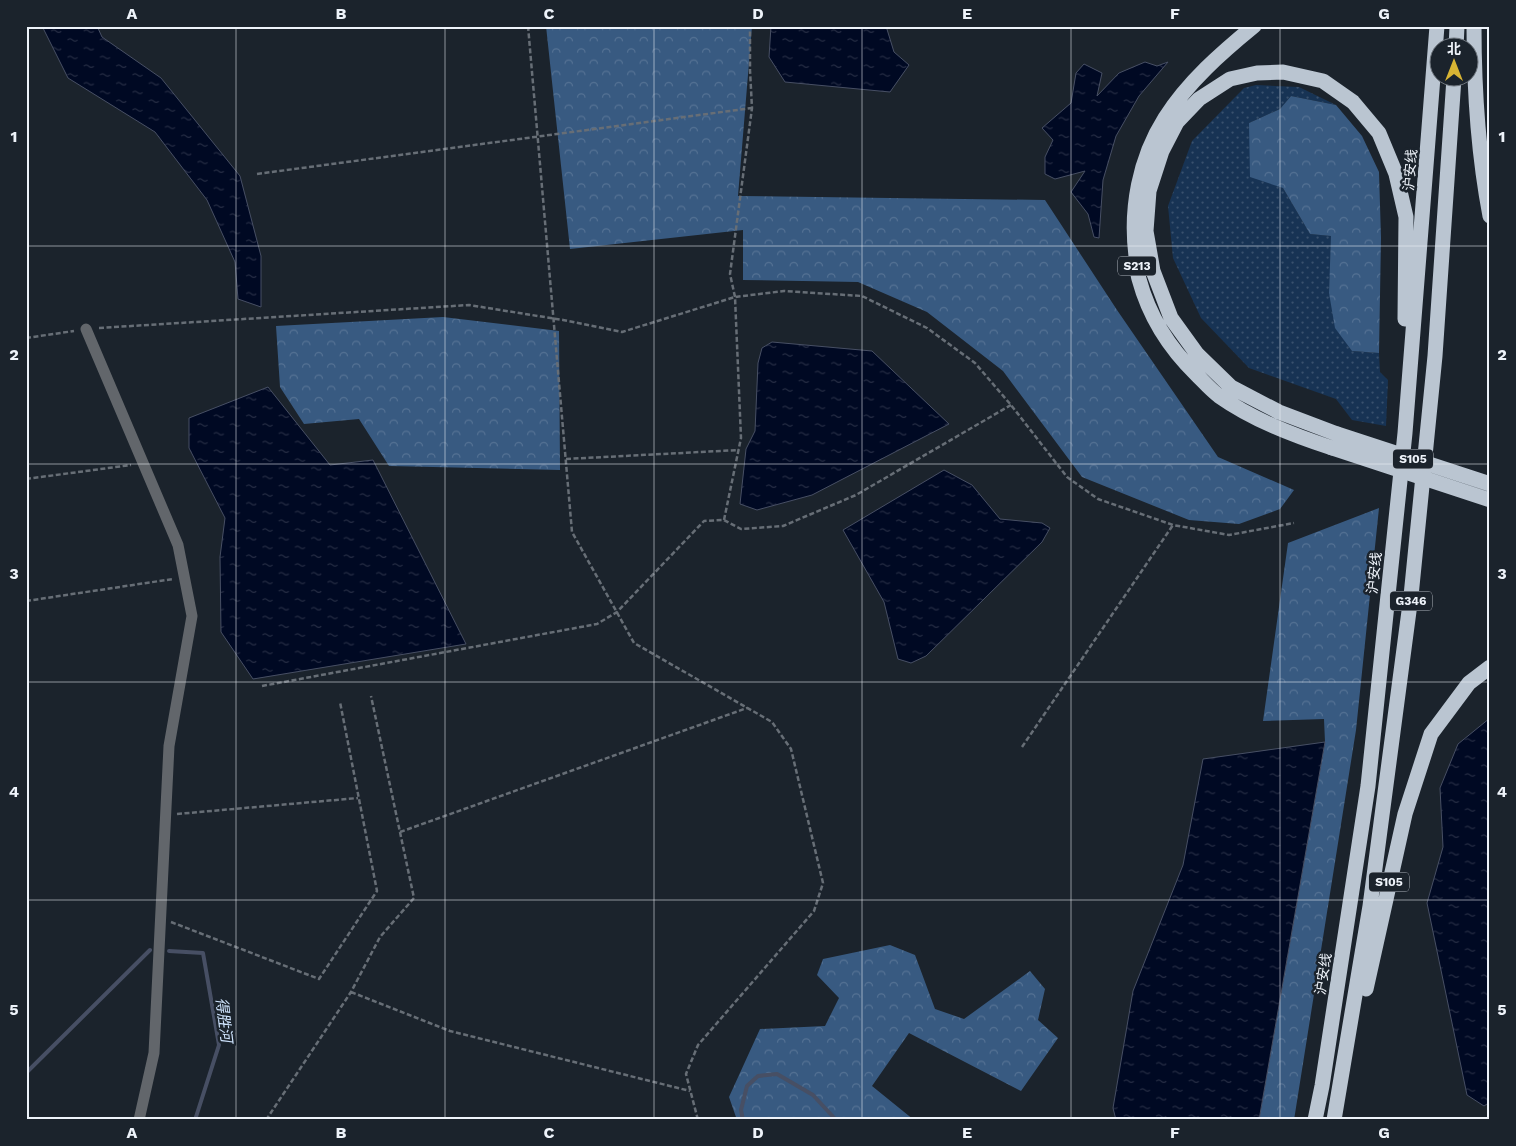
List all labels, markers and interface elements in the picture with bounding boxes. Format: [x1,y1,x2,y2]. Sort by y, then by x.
text: A [127,4,138,23]
text: B [336,4,347,23]
text: C [544,4,555,23]
text: D [752,4,764,23]
text: E [962,4,972,23]
text: F [1170,4,1180,23]
text: G [1378,4,1390,23]
north arrow [1428,38,1478,88]
text: 北 [1447,41,1461,57]
text: 1 [11,127,17,146]
text: 1 [1499,127,1505,146]
street label: 沪安线 [1400,148,1420,192]
road number: S213 [1118,256,1156,276]
text: 2 [9,345,19,364]
text: 2 [1497,345,1507,364]
road number: S105 [1393,449,1433,468]
street label: 沪安线 [1364,551,1384,595]
text: 3 [9,564,19,583]
text: 3 [1497,564,1507,583]
road number: G346 [1390,592,1432,610]
text: 4 [9,782,19,801]
text: 4 [1497,782,1507,801]
road number: S105 [1369,872,1409,892]
street label: 沪安线 [1312,952,1334,996]
water label: 得胜河 [212,997,236,1046]
text: 5 [9,1000,19,1019]
text: 5 [1497,1000,1507,1019]
text: A [127,1123,138,1142]
text: B [336,1123,347,1142]
text: C [544,1123,555,1142]
text: D [752,1123,764,1142]
text: E [962,1123,972,1142]
text: F [1170,1123,1180,1142]
text: G [1378,1123,1390,1142]

